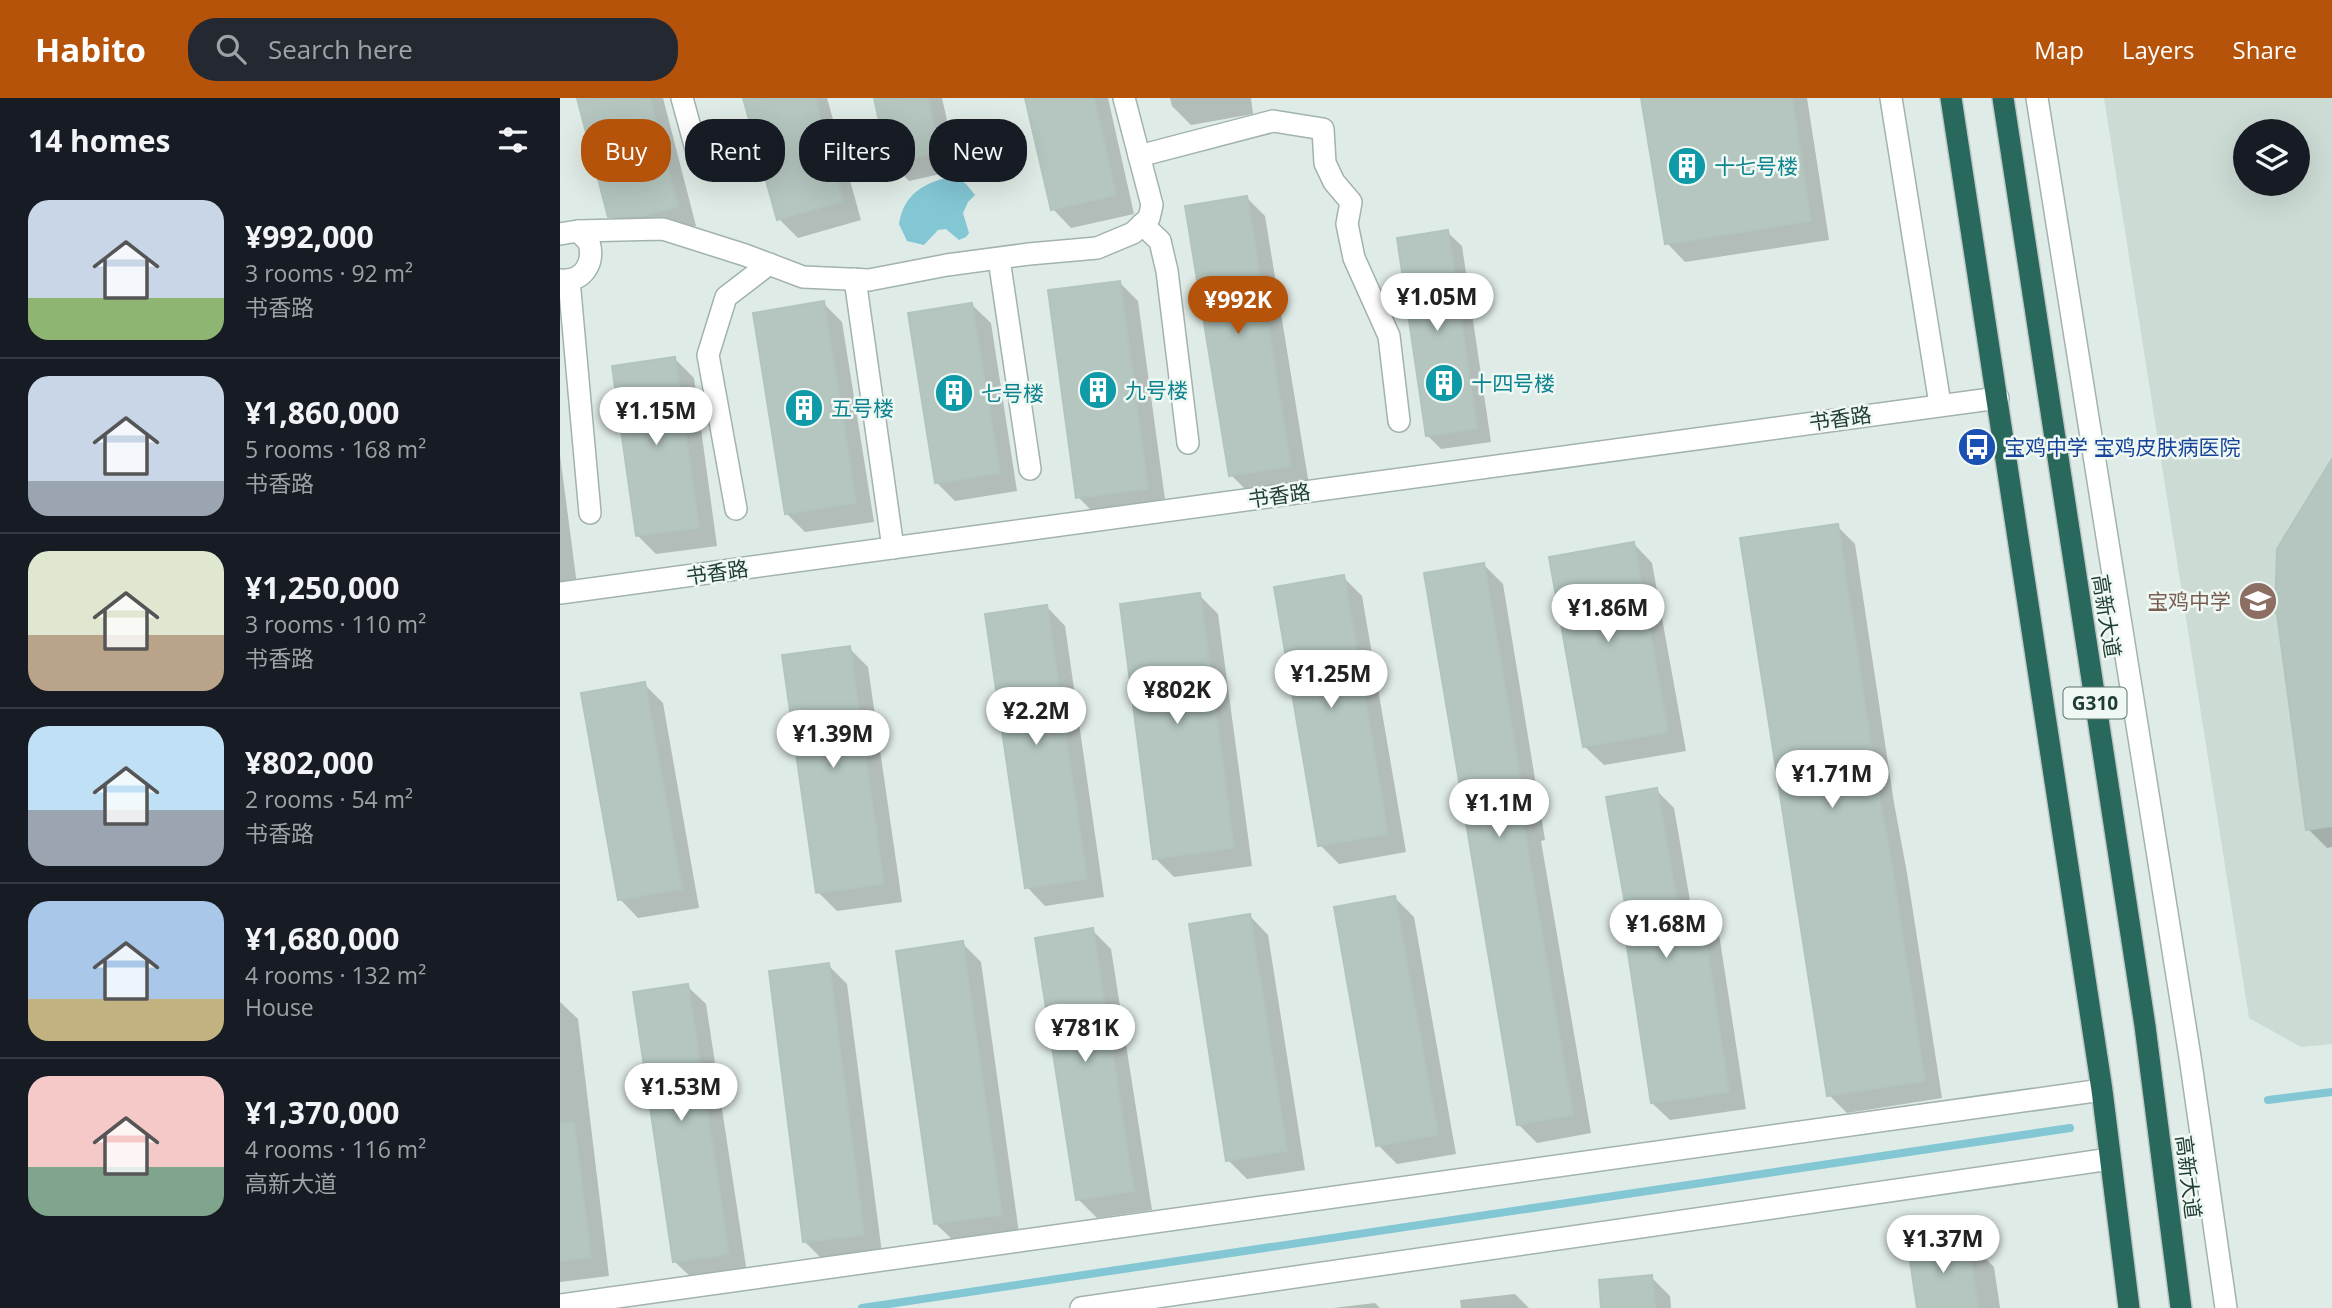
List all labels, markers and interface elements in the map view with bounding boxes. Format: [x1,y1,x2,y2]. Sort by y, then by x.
search box [188,18,678,81]
text: Habito [35,27,146,72]
icon: search [212,30,250,68]
text: Search here [268,31,413,67]
text: Map [2034,33,2084,66]
text: Layers [2122,33,2195,66]
text: Share [2233,33,2297,66]
chip: Buy [581,119,671,182]
chip: Rent [685,119,785,182]
chip: Filters [799,119,915,182]
chip: New [929,119,1027,182]
map controls [2233,119,2310,196]
button: layers [2233,119,2310,196]
text: 14 homes [28,120,171,161]
icon: filters [494,121,532,159]
building icon: 十七号楼 [1666,145,1708,187]
place label: 十七号楼 [1714,152,1798,180]
text: ¥992,000 [245,216,374,257]
icon: home [84,228,168,312]
text: 3 rooms · 92 m² [245,257,413,289]
pin: ¥1.05M [1380,274,1494,333]
pin: ¥992K [1189,276,1287,336]
text: ¥1.05M [1397,280,1477,312]
text: ¥992K [1204,283,1272,315]
text: 书香路 [245,291,314,323]
building icon: 十四号楼 [1423,362,1465,404]
building icon: 九号楼 [1077,369,1119,411]
place label: 十四号楼 [1471,369,1555,397]
building icon: 七号楼 [933,372,975,414]
place label: 九号楼 [1125,376,1188,404]
place label: 七号楼 [981,379,1044,407]
building icon: 五号楼 [783,387,825,429]
pin: ¥1.15M [599,388,713,447]
text: ¥1,860,000 [245,392,399,433]
text: ¥1.15M [616,394,696,426]
place label: 五号楼 [831,394,894,422]
street label: 书香路 [1807,400,1873,436]
icon: home [84,404,168,488]
bus stop icon: 宝鸡中学 宝鸡皮肤病医院 [1956,426,1998,468]
text: 5 rooms · 168 m² [245,433,426,465]
place label: 宝鸡中学 宝鸡皮肤病医院 [2004,433,2240,461]
text: 书香路 [245,467,314,499]
street label: 书香路 [1246,477,1312,513]
street label: 书香路 [684,554,750,590]
text: ¥1,250,000 [245,567,399,608]
street label: 高新大道 [2087,572,2127,660]
icon: home [84,579,168,663]
school or university icon: 宝鸡中学 [2237,580,2279,622]
pin: ¥1.86M [1551,584,1665,644]
place label: 宝鸡中学 [2147,587,2231,615]
text: ¥1.86M [1568,591,1648,623]
text: 3 rooms · 110 m² [245,608,426,640]
text: 书香路 [245,642,314,674]
pin: ¥1.25M [1274,650,1388,710]
text: ¥1.25M [1291,657,1371,689]
pin: ¥802K [1128,666,1226,726]
text: ¥802K [1143,673,1211,705]
pin: ¥2.2M [987,688,1085,747]
road number: G310 [2064,688,2126,718]
text: ¥2.2M [1002,694,1070,726]
pin: ¥1.39M [776,710,890,770]
text: ¥1.39M [793,717,873,749]
text: ¥802,000 [245,742,374,783]
pin: ¥1.71M [1775,750,1889,810]
icon: home [84,754,168,838]
text: ¥1.71M [1792,757,1872,789]
pin: ¥1.1M [1450,780,1548,839]
text: 2 rooms · 54 m² [245,783,413,815]
text: ¥1.1M [1465,786,1533,818]
text: 书香路 [245,817,314,849]
pin: ¥1.68M [1609,900,1723,960]
text: ¥1.68M [1626,907,1706,939]
text: ¥1,680,000 [245,918,399,959]
icon: home [84,929,168,1013]
text: 4 rooms · 132 m² [245,959,426,991]
text: House [245,991,314,1023]
pin: ¥781K [1036,1004,1134,1064]
text: ¥781K [1051,1011,1119,1043]
pin: ¥1.53M [624,1063,738,1123]
text: ¥1.53M [641,1070,721,1102]
text: ¥1,370,000 [245,1092,399,1133]
icon: home [84,1104,168,1188]
text: 4 rooms · 116 m² [245,1133,426,1165]
street label: 高新大道 [2170,1134,2208,1220]
text: 高新大道 [245,1167,337,1199]
pin: ¥1.37M [1886,1216,2000,1275]
text: ¥1.37M [1903,1222,1983,1254]

